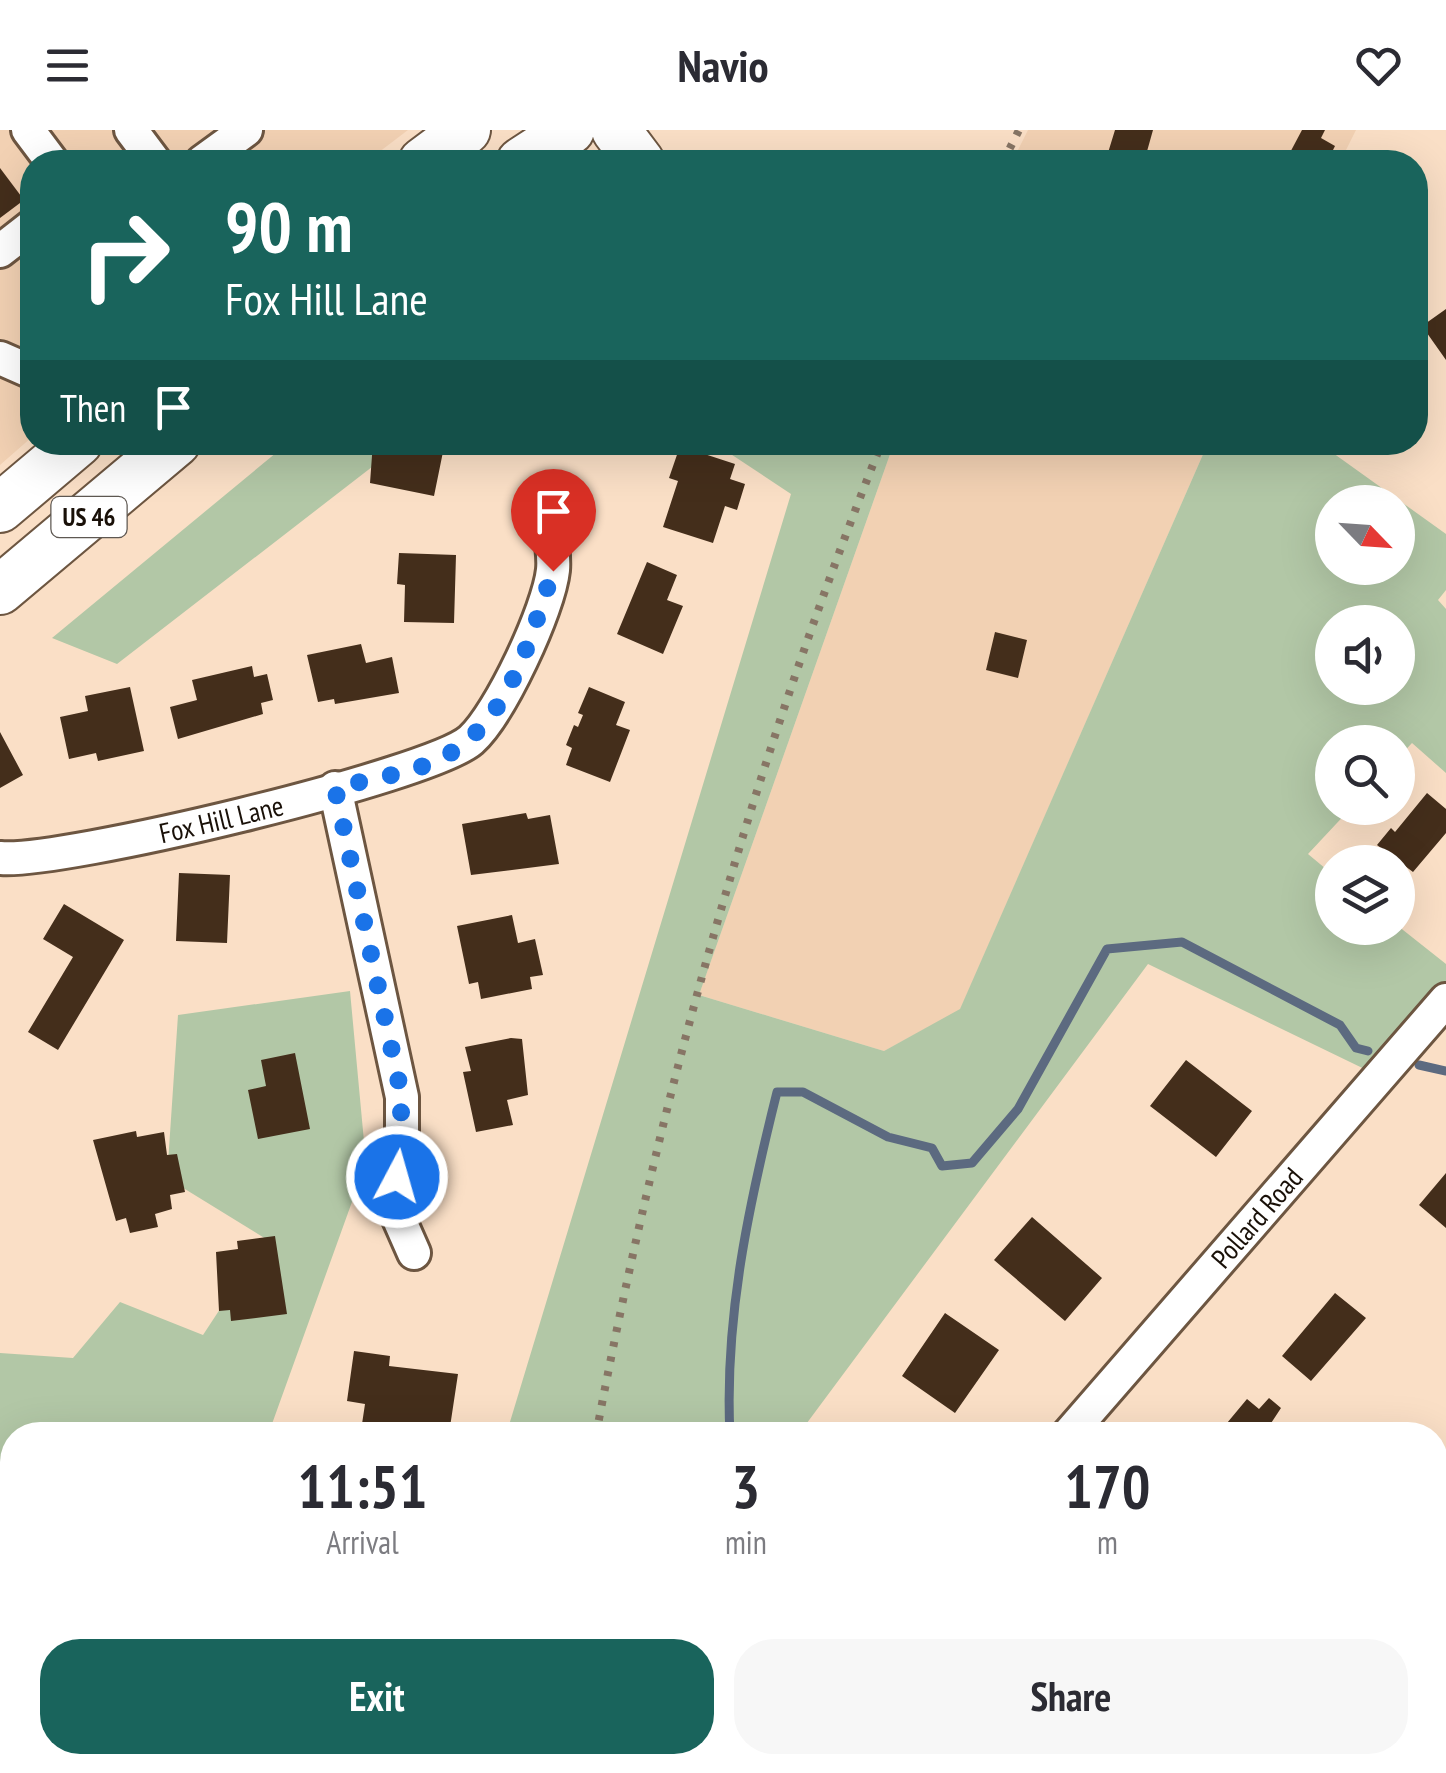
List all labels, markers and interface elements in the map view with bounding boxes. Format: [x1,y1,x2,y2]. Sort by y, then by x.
text: Navio [678,36,769,94]
icon: menu [40,38,95,93]
icon: heart [1351,38,1406,93]
text: 90 m [225,181,353,271]
icon: right [60,190,190,320]
text: Fox Hill Lane [225,269,428,327]
icon: arrive [146,380,201,435]
text: Then [60,383,126,432]
pin [511,469,596,572]
icon: arrive [526,484,581,539]
north arrow [1315,485,1415,585]
map controls [1315,485,1415,945]
road number: US 46 [52,497,126,537]
button: sound [1315,605,1415,705]
button: search [1315,725,1415,825]
street label: Fox Hill Lane [156,786,287,851]
button: layers [1315,845,1415,945]
position arrow [345,1125,449,1229]
street label: Pollard Road [1203,1159,1310,1275]
text: 11:51 [298,1447,427,1525]
text: 3 [732,1447,760,1525]
text: 170 [1064,1447,1150,1525]
text: Arrival [326,1521,399,1563]
text: min [725,1521,767,1563]
text: m [1097,1521,1118,1563]
button: Exit [40,1639,714,1754]
button: Share [734,1639,1408,1754]

